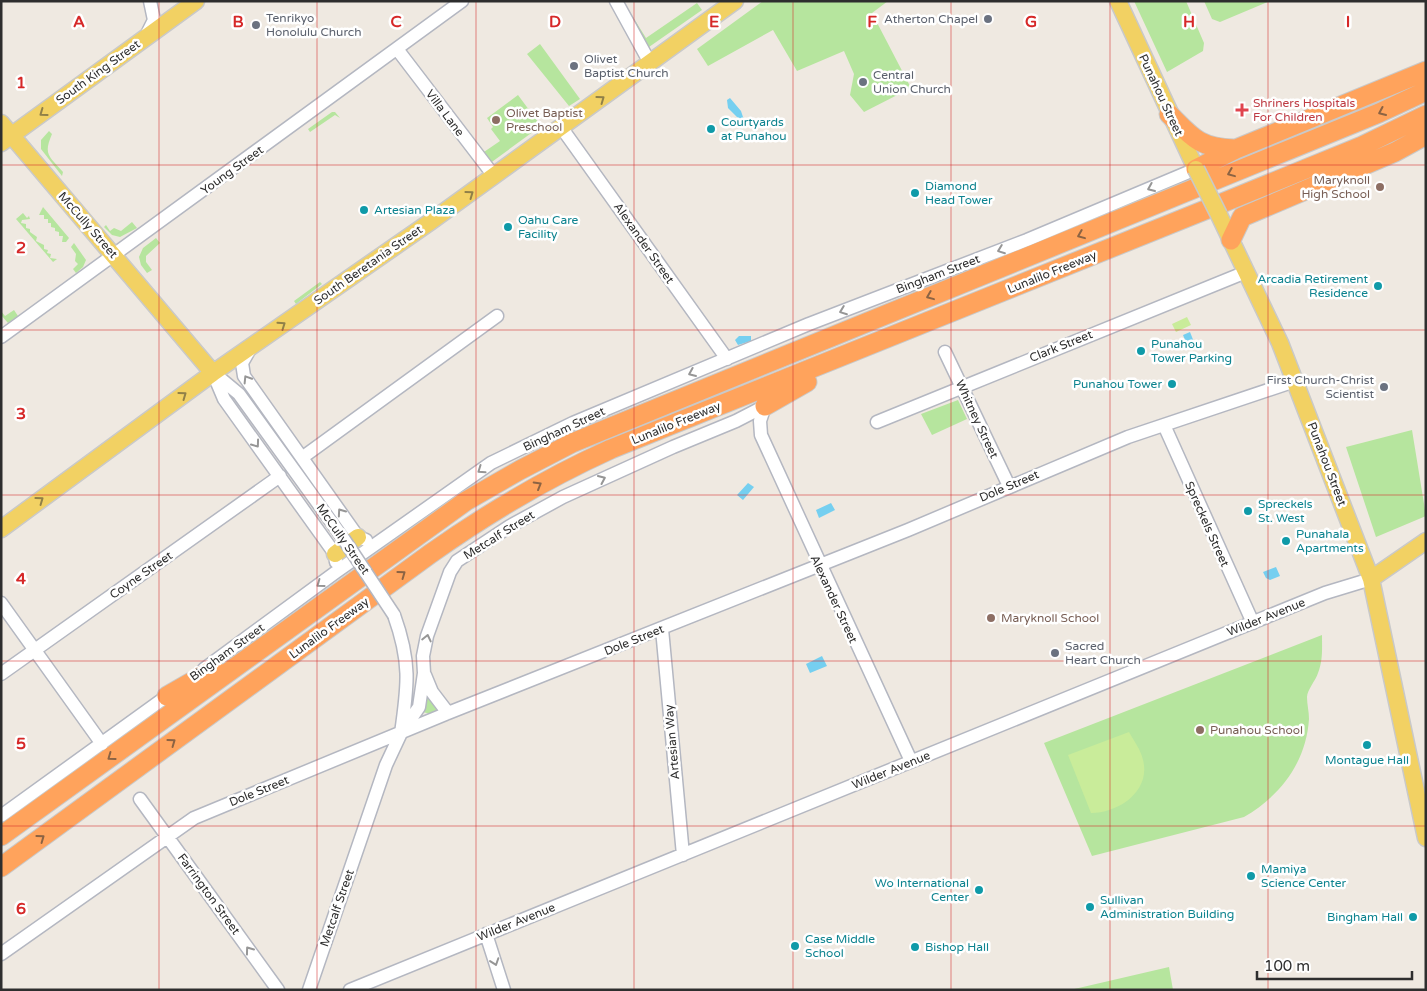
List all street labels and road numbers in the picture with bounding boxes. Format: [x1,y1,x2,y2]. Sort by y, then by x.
street label: South King Street [53,37,143,107]
street label: Punahou Street [1136,52,1186,139]
street label: Villa Lane [423,87,467,139]
street label: Young Street [198,142,266,197]
street label: McCully Street [55,189,121,261]
street label: Alexander Street [611,200,677,286]
street label: South Beretania Street [311,222,425,308]
street label: Lunalilo Freeway [1005,247,1099,296]
street label: Bingham Street [894,251,982,296]
street label: Clark Street [1027,327,1095,365]
street label: Whitney Street [953,378,1001,461]
street label: Lunalilo Freeway [629,398,723,447]
street label: Bingham Street [521,404,607,454]
street label: Punahou Street [1305,420,1350,508]
street label: Dole Street [977,467,1041,505]
street label: Spreckels Street [1182,479,1232,569]
street label: McCully Street [313,501,373,577]
street label: Metcalf Street [461,507,537,562]
street label: Coyne Street [107,548,175,602]
street label: Alexander Street [807,553,861,646]
street label: Lunalilo Freeway [286,594,372,662]
street label: Wilder Avenue [1225,595,1307,639]
street label: Bingham Street [187,620,267,684]
street label: Dole Street [602,622,666,658]
street label: Artesian Way [662,703,682,780]
street label: Wilder Avenue [850,748,932,792]
street label: Dole Street [227,773,291,809]
street label: Farrington Street [175,851,243,938]
street label: Metcalf Street [317,867,357,949]
street label: Wilder Avenue [475,900,557,944]

